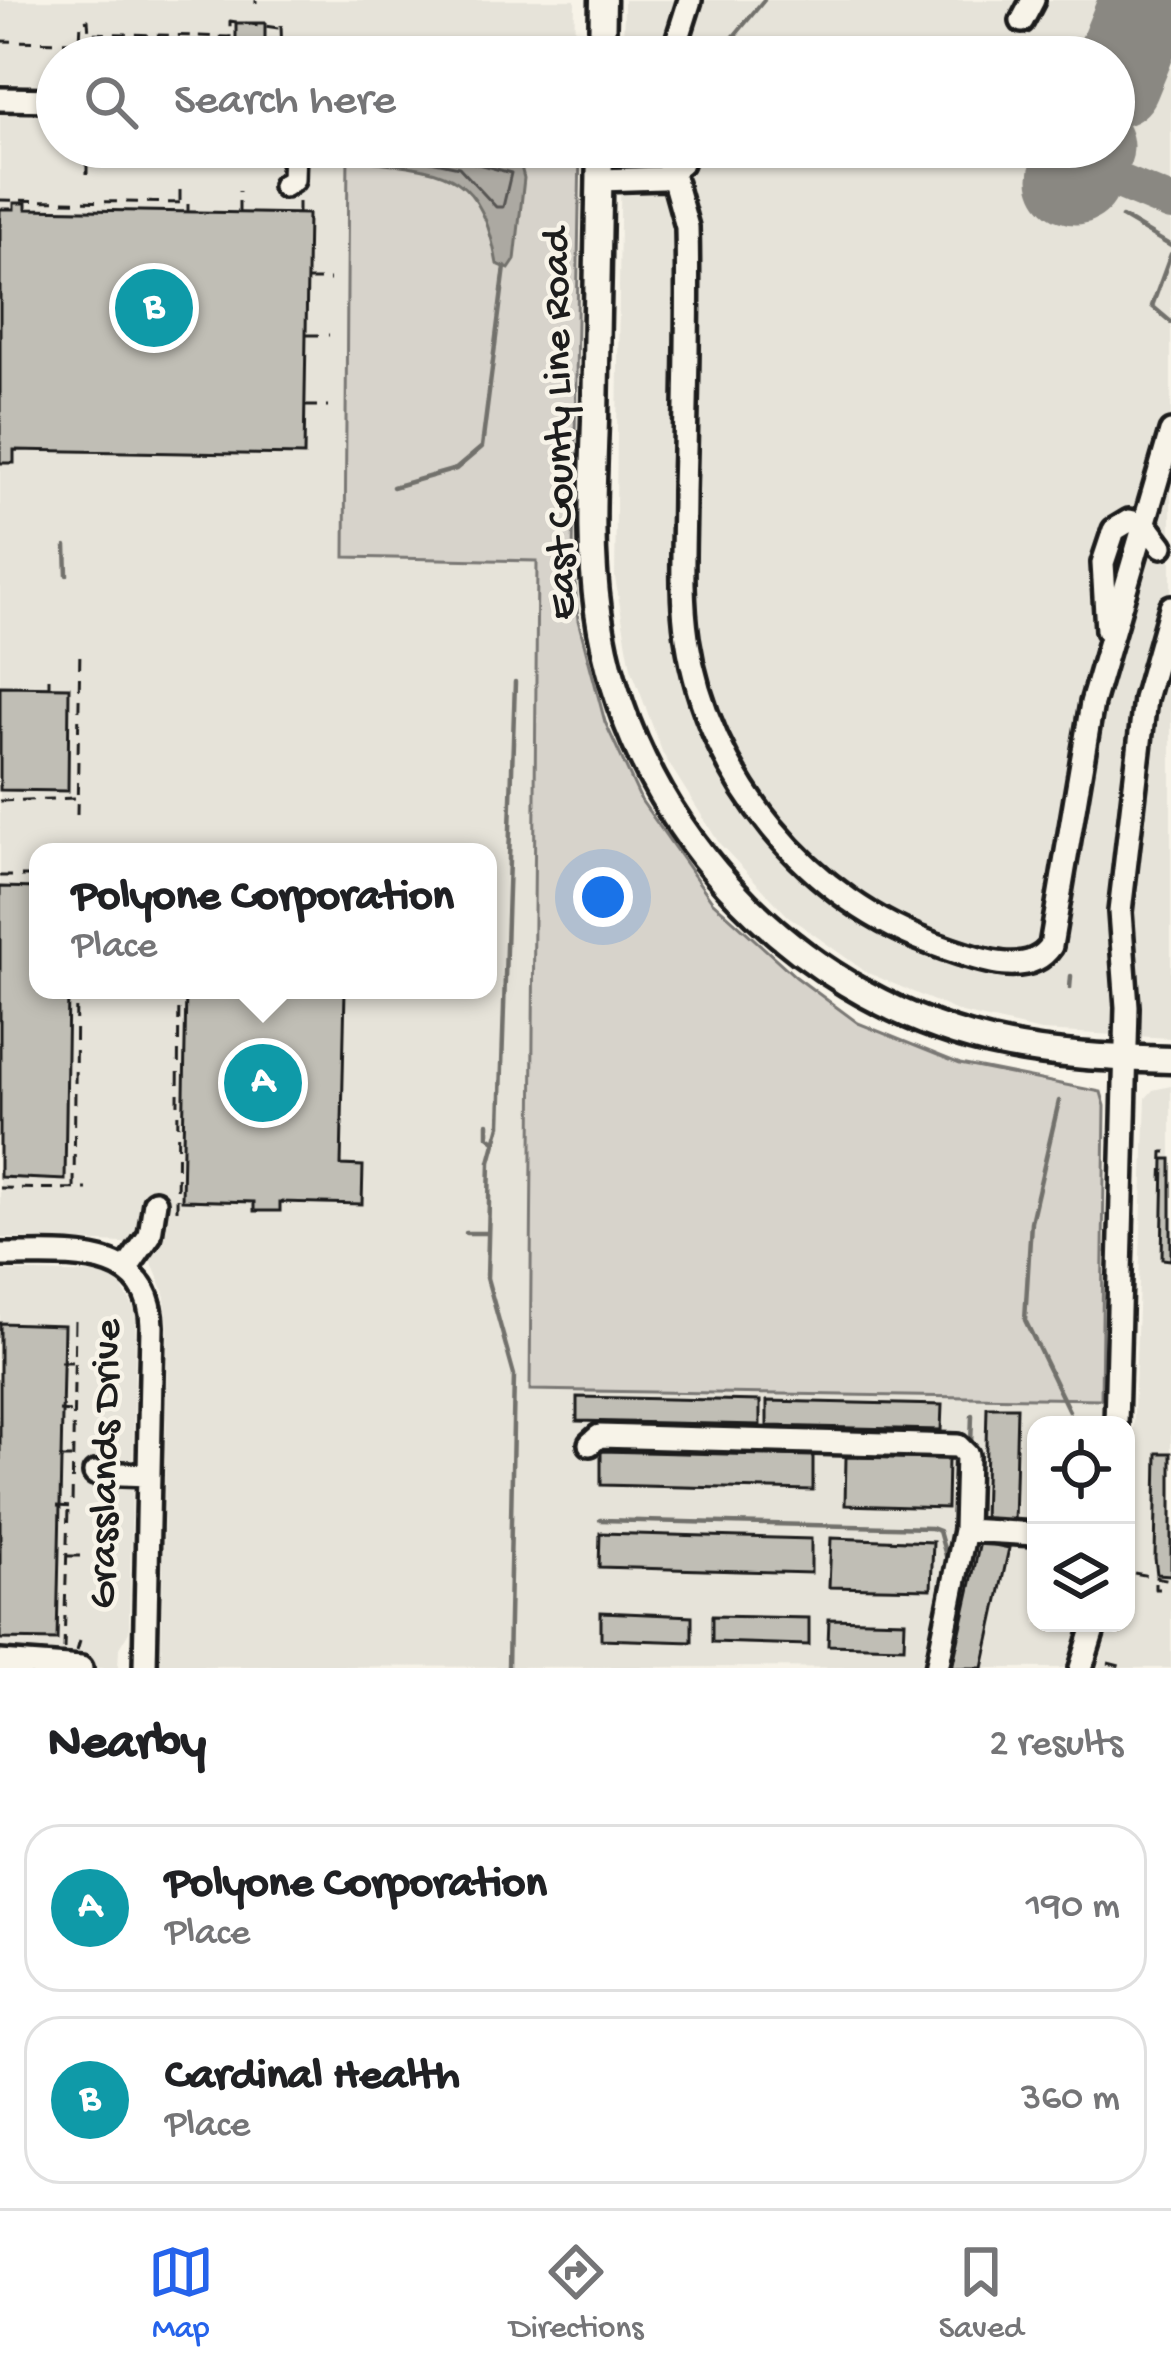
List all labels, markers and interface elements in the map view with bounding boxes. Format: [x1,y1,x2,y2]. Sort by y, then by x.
search box [36,36,1135,168]
icon: search [78,69,144,135]
text: Search here [174,76,396,129]
street label: East County Line Road [534,224,590,620]
pin: B [115,263,193,353]
popup [29,843,497,999]
your location [573,867,633,927]
text: Polyone Corporation [72,872,454,925]
text: Place [72,925,157,971]
pin: A [224,1038,302,1128]
street label: Grasslands Drive [81,1317,135,1609]
map controls [1027,1416,1135,1632]
button: locate [1027,1416,1135,1524]
button: layers [1027,1524,1135,1632]
text: Nearby [48,1716,206,1776]
text: 2 results [989,1723,1123,1769]
text: Polyone Corporation [165,1859,547,1912]
text: A [78,1885,102,1931]
text: 190 m [1026,1885,1120,1931]
text: Place [165,1912,250,1958]
text: Cardinal Health [165,2051,460,2104]
text: B [80,2077,100,2123]
text: 360 m [1021,2077,1120,2123]
text: Place [165,2104,250,2150]
tab: Map [148,2239,214,2349]
tab: Directions [509,2239,643,2349]
tab: Saved [939,2239,1023,2349]

